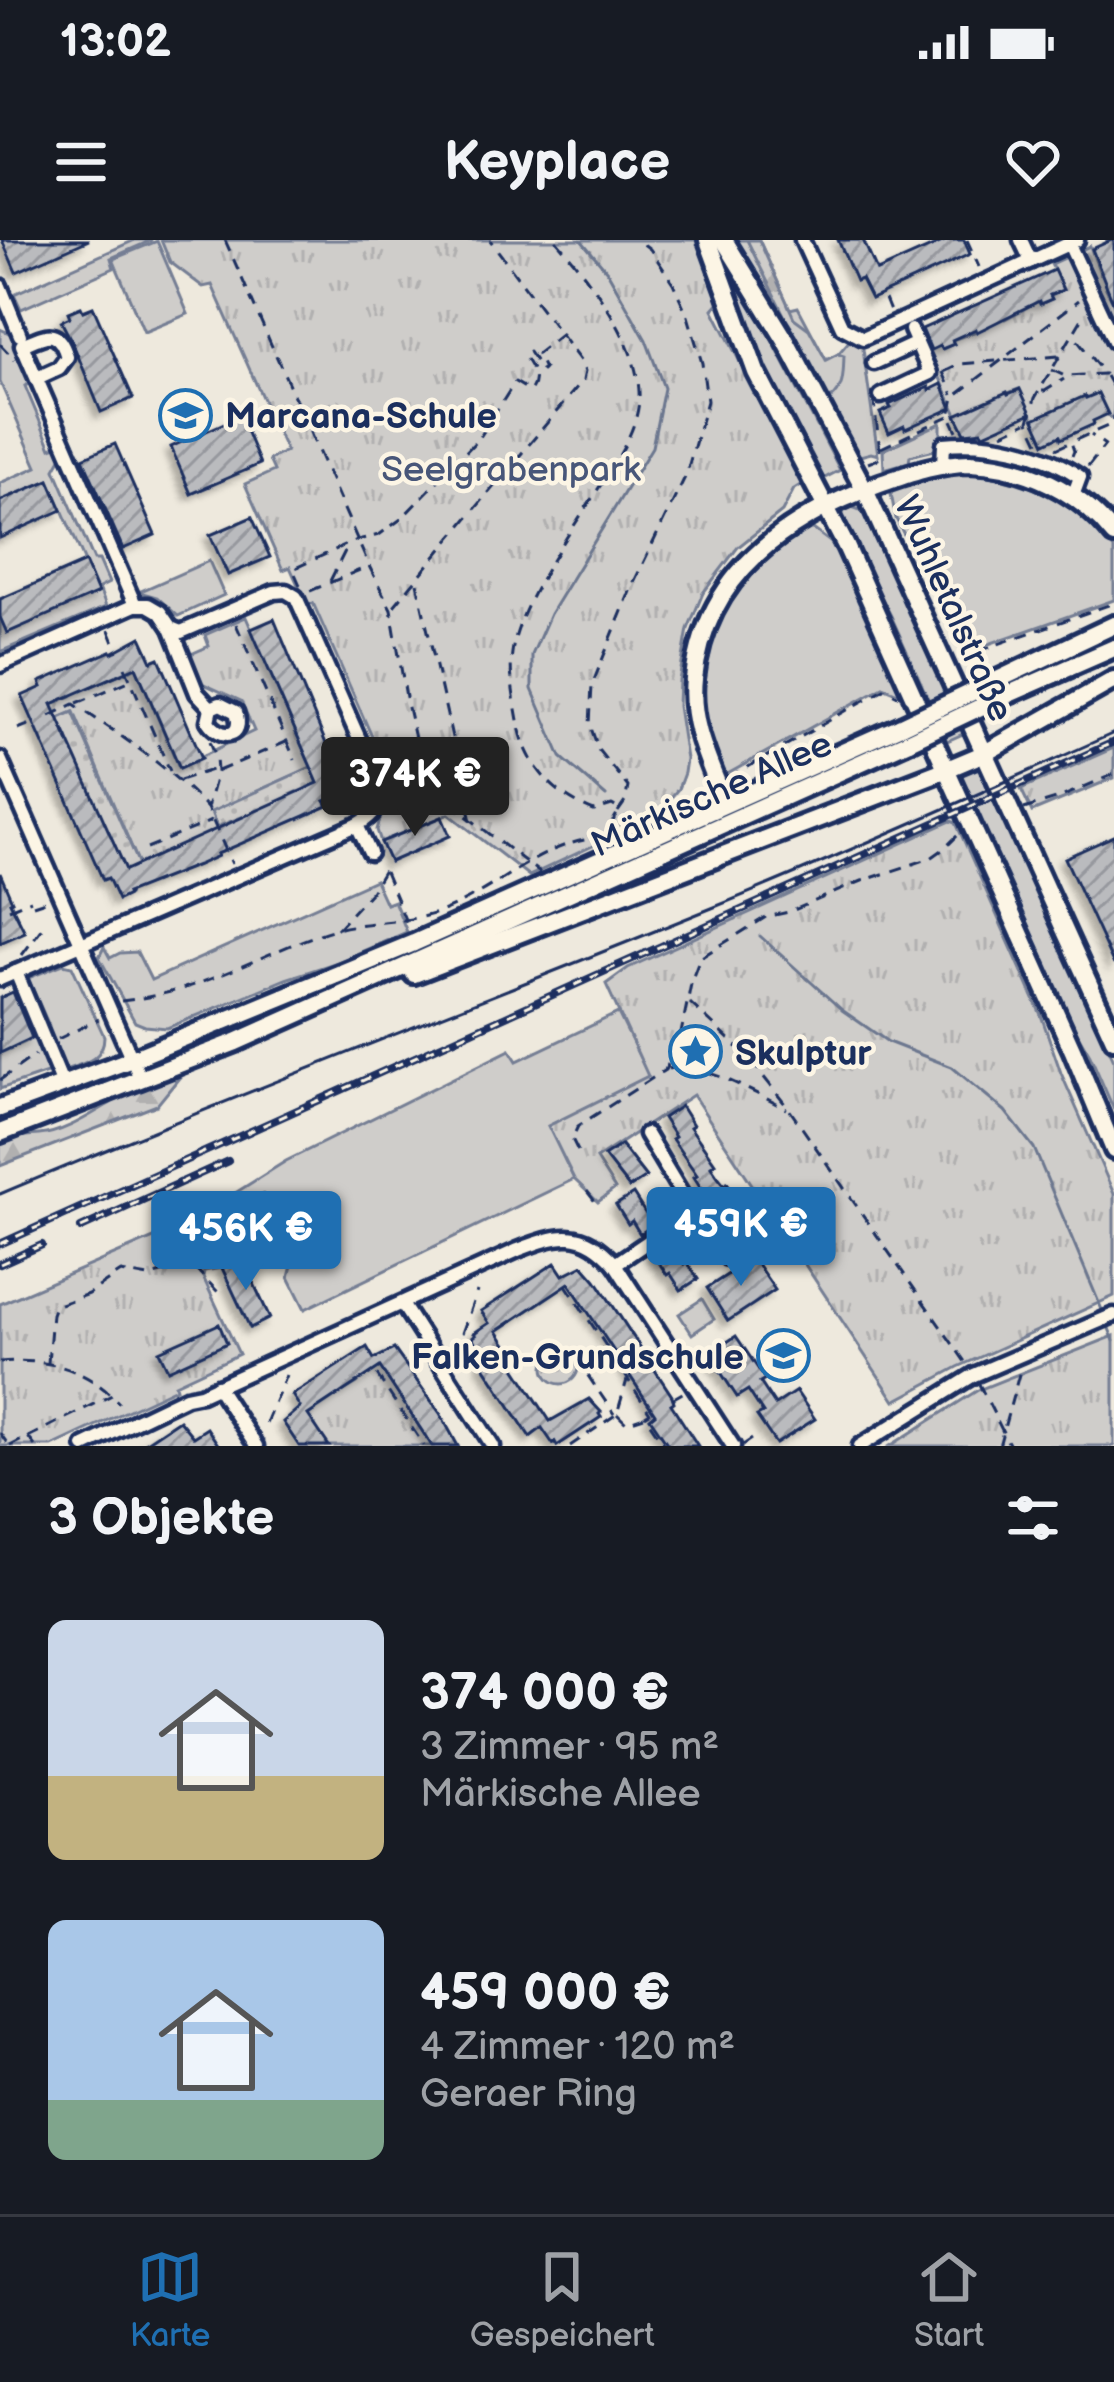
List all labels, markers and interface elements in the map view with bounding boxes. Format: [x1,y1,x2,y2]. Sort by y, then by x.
text: 13:02 [60,15,171,70]
icon: menu [48,129,114,195]
icon: heart [1000,129,1066,195]
text: Keyplace [444,130,670,195]
school or university icon: Marcana-Schule [158,387,214,443]
place label: Marcana-Schule [225,396,497,439]
park label: Seelgrabenpark [381,449,641,492]
street label: Wuhletalstraße [884,490,1022,728]
street label: Märkische Allee [585,723,839,868]
pin: 374K € [317,737,513,839]
text: 374K € [348,752,482,799]
place icon: Skulptur [668,1024,724,1080]
place label: Skulptur [735,1033,872,1076]
pin: 459K € [643,1187,839,1289]
pin: 456K € [148,1191,344,1293]
text: 459K € [674,1202,808,1249]
text: 456K € [178,1206,314,1253]
school or university icon: Falken-Grundschule [755,1328,811,1384]
place label: Falken-Grundschule [411,1337,744,1380]
icon: filters [1000,1485,1066,1551]
text: 3 Objekte [48,1488,274,1549]
text: 374 000 € [420,1663,669,1724]
icon: home [144,1668,288,1812]
text: 3 Zimmer · 95 m² [420,1724,719,1771]
text: Märkische Allee [420,1771,701,1818]
text: 459 000 € [420,1963,671,2024]
icon: home [144,1968,288,2112]
text: 4 Zimmer · 120 m² [420,2024,735,2071]
text: Geraer Ring [420,2071,637,2118]
tab: Karte [130,2244,210,2356]
tab: Gespeichert [470,2244,655,2356]
tab: Start [914,2244,984,2356]

